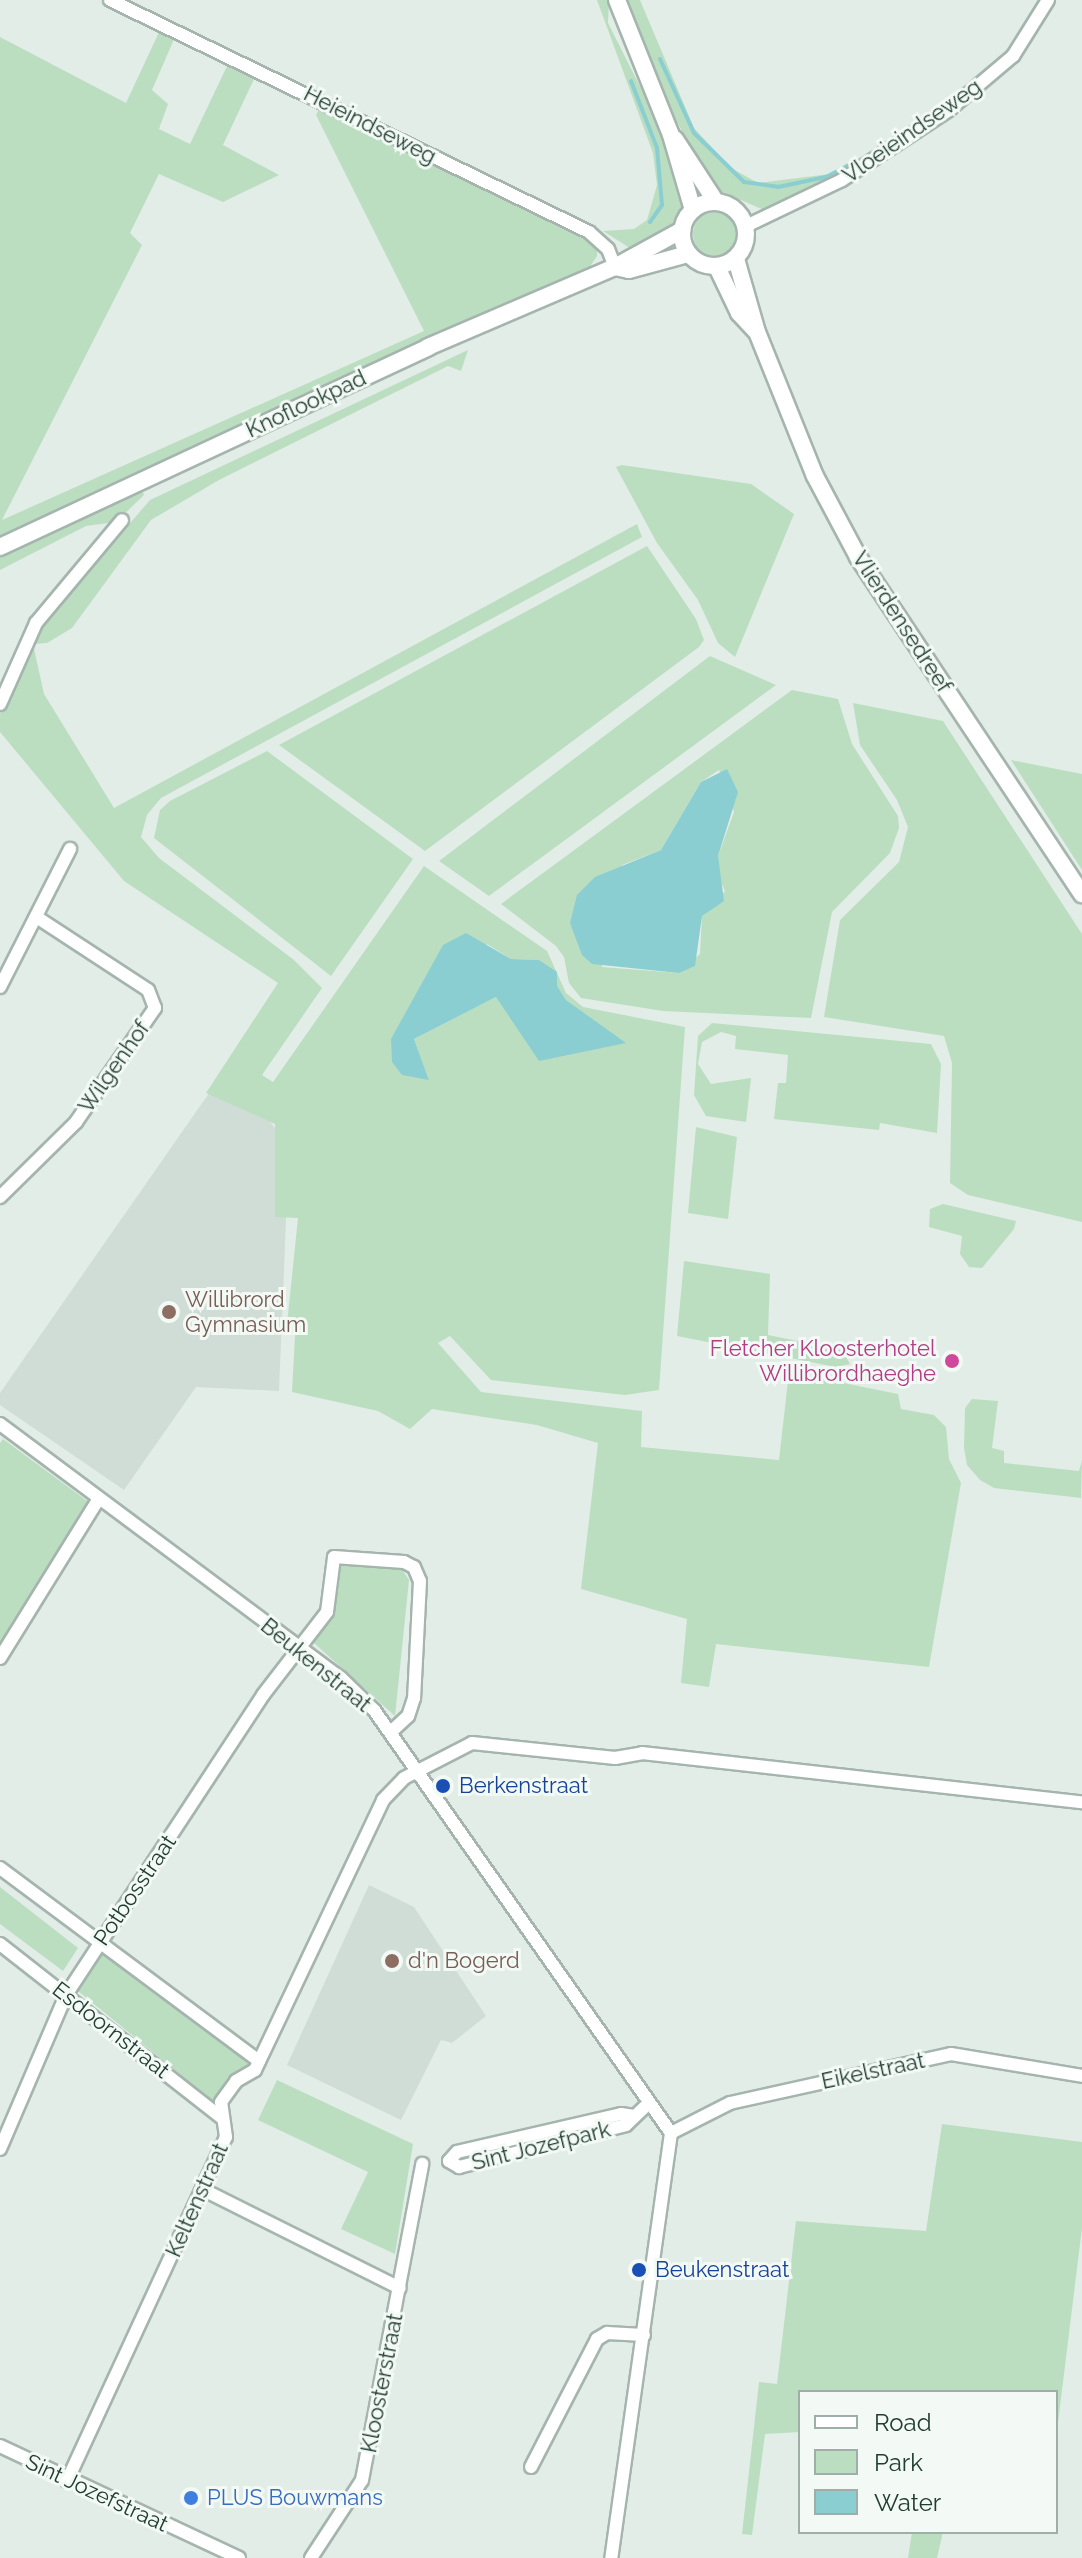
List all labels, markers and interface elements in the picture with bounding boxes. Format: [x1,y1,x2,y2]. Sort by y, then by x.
street label: Vloeieindseweg [838,73,986,189]
street label: Heieindseweg [299,80,441,170]
street label: Knoflookpad [242,365,370,443]
street label: Vlierdensedreef [847,546,957,698]
street label: Wilgenhof [73,1016,155,1118]
place label: Willibrord Gymnasium [185,1286,306,1338]
marker: Willibrord Gymnasium [160,1303,178,1321]
place label: Fletcher Kloosterhotel Willibrordhaeghe [709,1335,936,1386]
marker: Fletcher Kloosterhotel Willibrordhaeghe [943,1352,961,1370]
street label: Beukenstraat [255,1612,377,1718]
place label: Berkenstraat [459,1773,588,1799]
marker: Berkenstraat [434,1777,452,1795]
street label: Potbosstraat [88,1830,182,1950]
place label: d'n Bogerd [408,1948,520,1974]
marker: d'n Bogerd [383,1952,401,1970]
street label: Esdoornstraat [47,1976,175,2084]
street label: Eikelstraat [819,2047,927,2095]
street label: Sint Jozefpark [469,2116,613,2176]
street label: Keltenstraat [160,2139,234,2261]
place label: Beukenstraat [655,2257,789,2283]
marker: Beukenstraat [630,2261,648,2279]
street label: Kloosterstraat [356,2311,408,2455]
legend [798,2390,1058,2534]
text: Road [874,2408,932,2437]
street label: Sint Jozefstraat [21,2448,173,2538]
text: Park [874,2448,923,2477]
place label: PLUS Bouwmans [207,2485,383,2511]
text: Water [874,2488,941,2517]
marker: PLUS Bouwmans [182,2489,200,2507]

